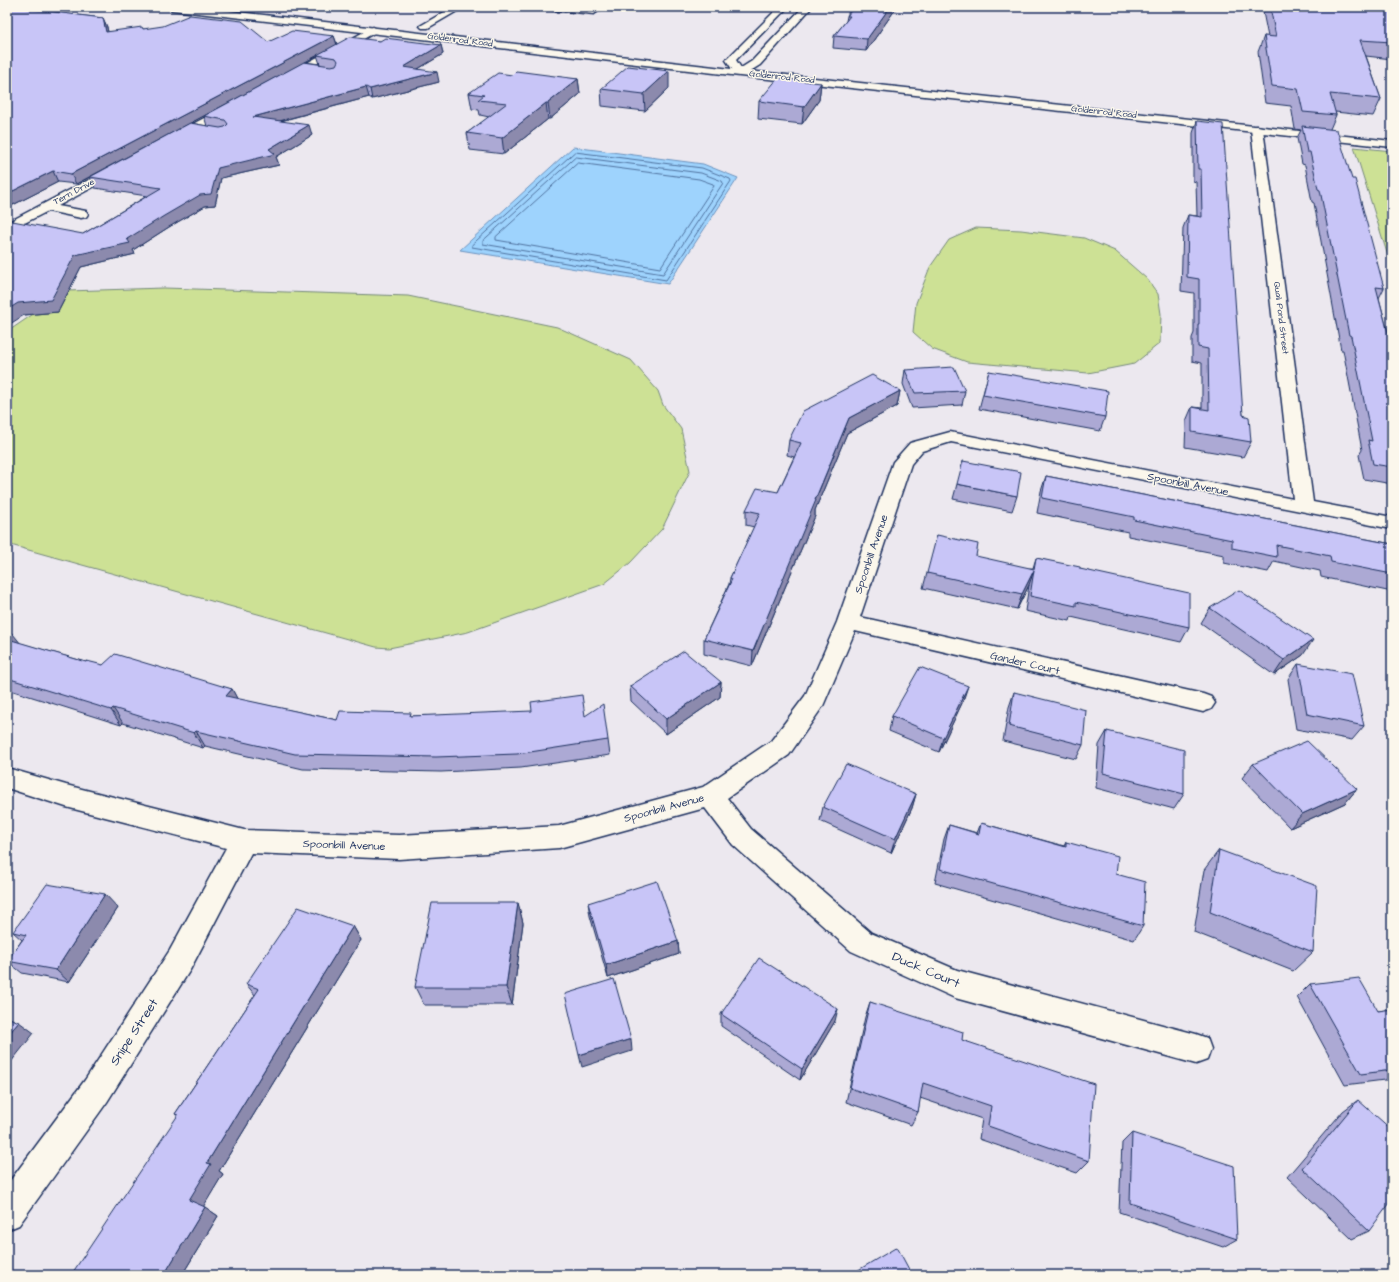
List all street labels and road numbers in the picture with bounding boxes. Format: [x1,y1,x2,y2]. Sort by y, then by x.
street label: Goldenrod Road [427,30,494,50]
street label: Goldenrod Road [749,67,816,87]
street label: Goldenrod Road [1071,102,1138,122]
street label: Tern Drive [51,176,97,208]
street label: Quail Pond Street [1270,281,1292,355]
street label: Spoonbill Avenue [1146,469,1230,499]
street label: Spoonbill Avenue [850,513,892,595]
street label: Gander Court [989,648,1062,678]
street label: Spoonbill Avenue [622,790,706,826]
street label: Spoonbill Avenue [303,836,386,854]
street label: Duck Court [889,948,963,993]
street label: Snipe Street [106,994,163,1069]

